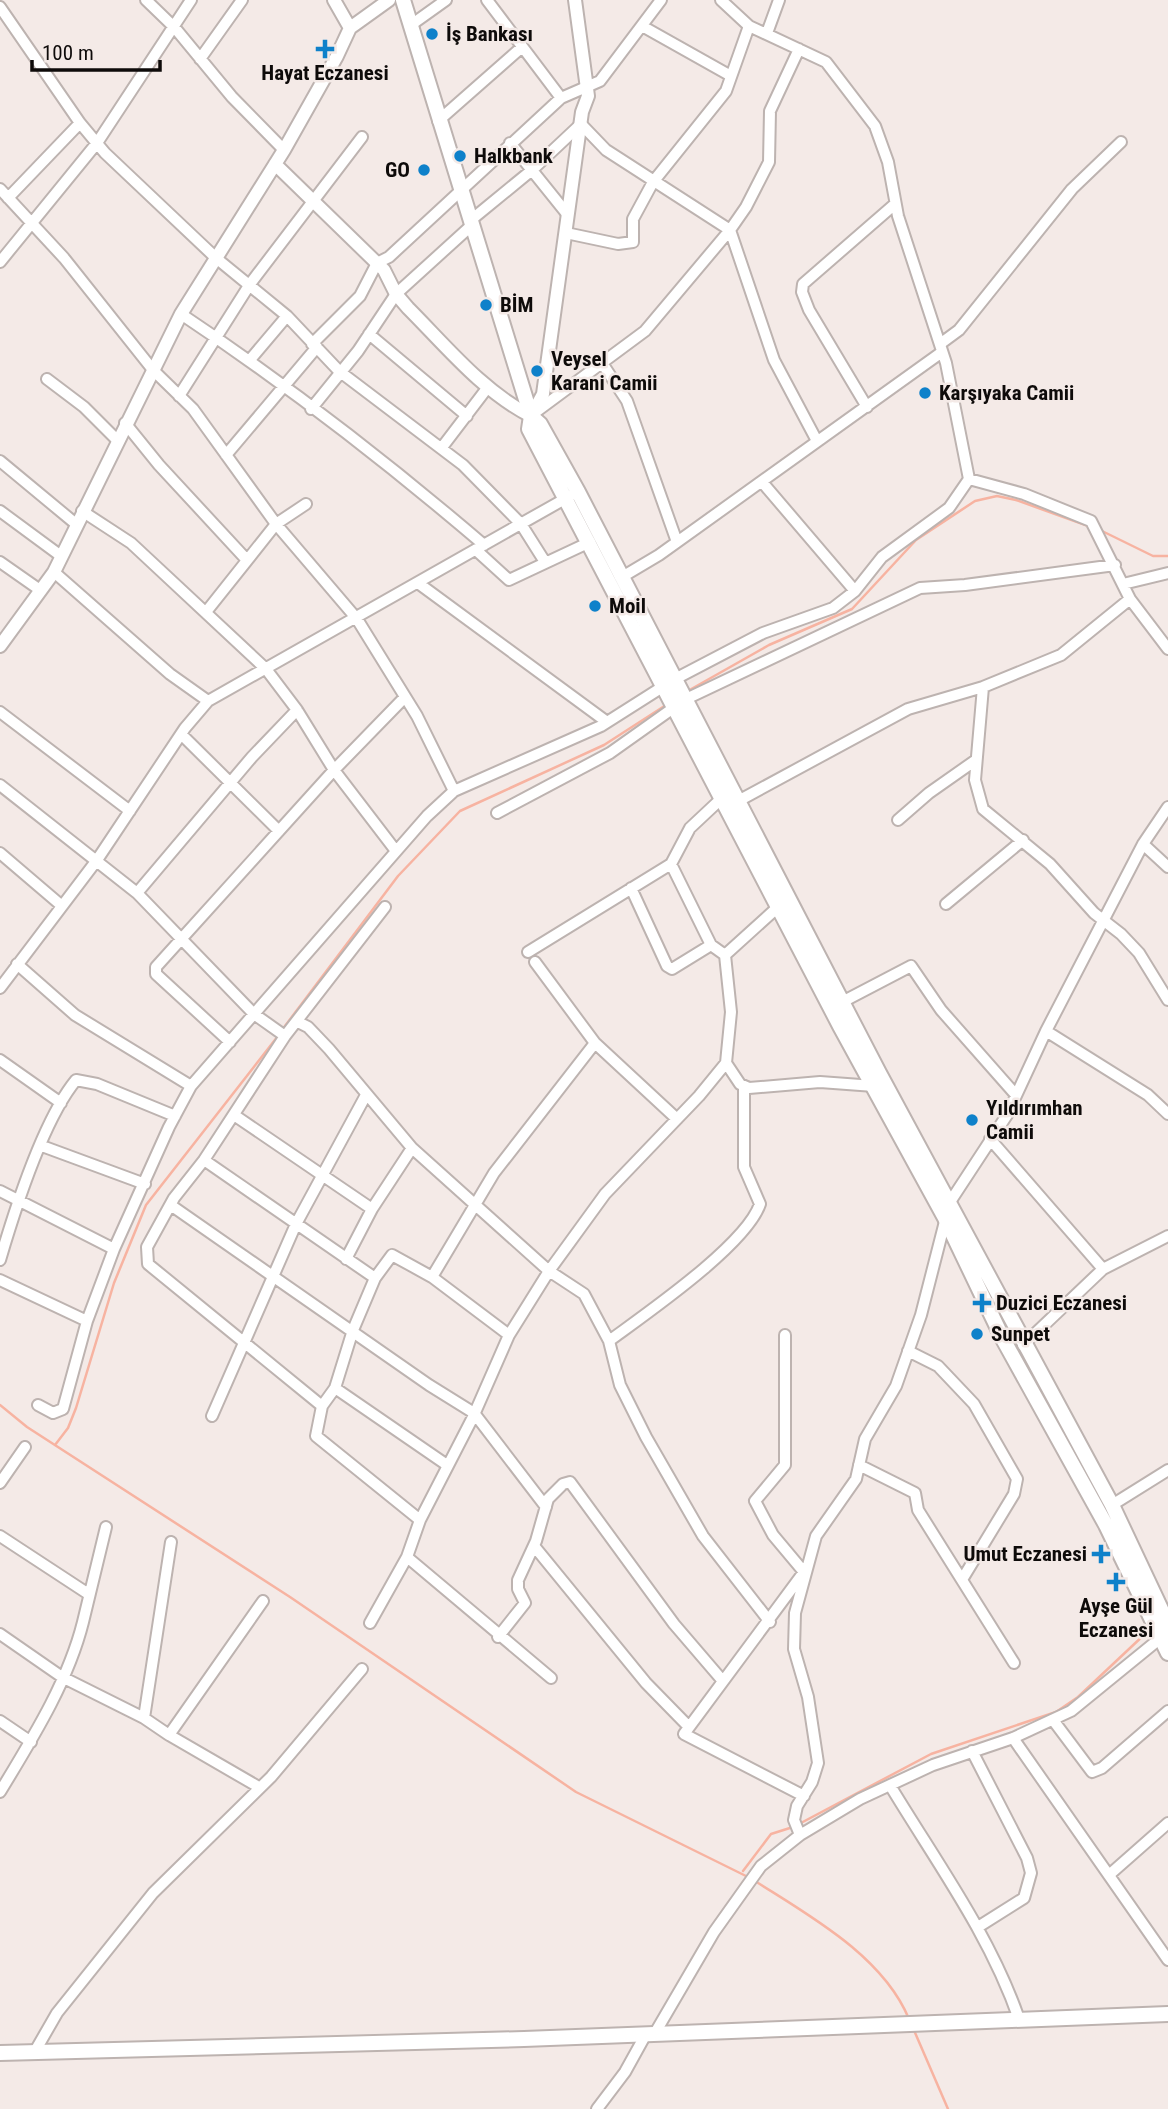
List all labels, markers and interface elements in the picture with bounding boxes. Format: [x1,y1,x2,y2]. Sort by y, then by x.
place label: İş Bankası [446,22,533,46]
marker: İş Bankası [424,26,440,42]
scale bar [32,28,159,72]
text: 100 m [42,41,94,65]
marker: Hayat Eczanesi [317,41,333,57]
place label: Hayat Eczanesi [261,61,389,85]
place label: Halkbank [474,144,554,168]
marker: Halkbank [452,148,468,164]
place label: GO [385,158,410,182]
marker: GO [416,162,432,178]
place label: BİM [500,293,533,317]
marker: BİM [478,297,494,313]
place label: Veysel Karani Camii [551,347,658,395]
marker: Veysel Karani Camii [529,363,545,379]
place label: Karşıyaka Camii [939,381,1074,405]
marker: Karşıyaka Camii [917,385,933,401]
place label: Moil [609,594,646,618]
marker: Moil [587,598,603,614]
place label: Yıldırımhan Camii [986,1096,1083,1144]
marker: Yıldırımhan Camii [964,1112,980,1128]
place label: Duzici Eczanesi [996,1291,1127,1315]
marker: Duzici Eczanesi [974,1295,990,1311]
place label: Sunpet [991,1322,1050,1346]
marker: Sunpet [969,1326,985,1342]
place label: Umut Eczanesi [963,1542,1087,1566]
marker: Umut Eczanesi [1093,1546,1109,1562]
marker: Ayşe Gül Eczanesi [1108,1574,1124,1590]
place label: Ayşe Gül Eczanesi [1079,1594,1153,1642]

